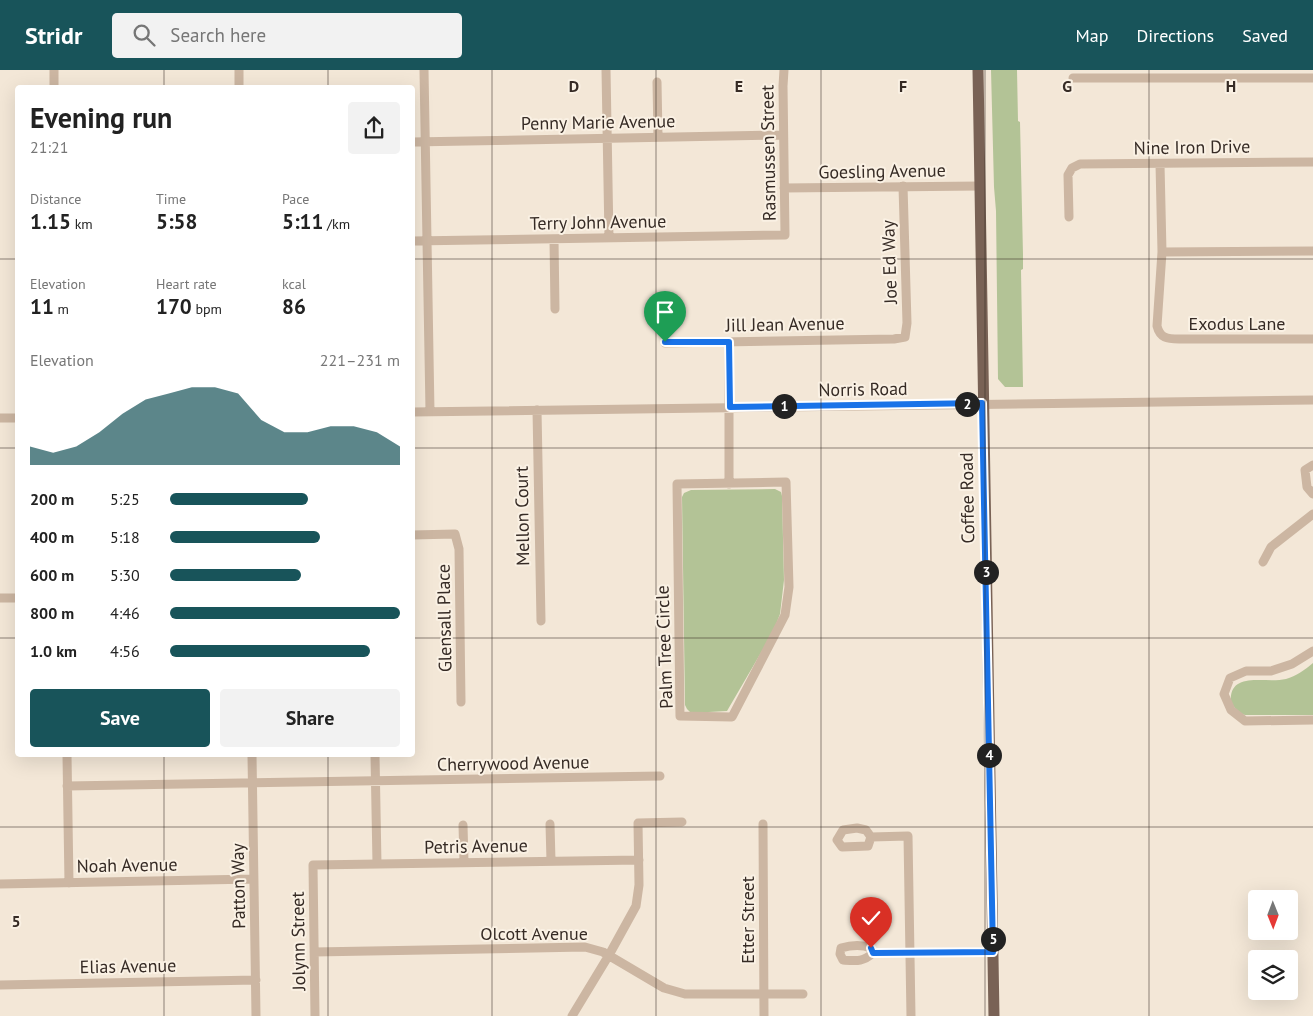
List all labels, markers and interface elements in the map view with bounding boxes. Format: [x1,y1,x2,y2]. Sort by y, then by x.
search box [112,13,462,58]
text: Stridr [25,20,82,51]
icon: search [130,21,158,49]
text: Search here [170,23,266,47]
text: Map [1076,24,1108,47]
text: Directions [1136,24,1214,47]
text: Saved [1242,24,1288,47]
text: D [569,76,579,96]
text: E [735,76,743,96]
text: F [899,76,907,96]
text: G [1062,76,1072,96]
text: H [1226,76,1236,96]
street label: Rasmussen Street [755,85,781,221]
text: Evening run [30,99,172,136]
button: share [348,102,400,154]
street label: Penny Marie Avenue [521,109,675,135]
street label: Nine Iron Drive [1133,134,1251,160]
text: 21:21 [30,137,68,157]
street label: Goesling Avenue [818,158,946,184]
text: Distance [30,190,81,208]
text: Time [156,190,186,208]
text: Pace [282,190,309,208]
text: 1.15 [30,208,71,235]
text: 5:58 [156,208,197,235]
text: 5:11 [282,208,323,235]
street label: Terry John Avenue [529,209,667,235]
text: km [71,215,93,233]
text: /km [323,215,350,233]
street label: Joe Ed Way [876,219,902,305]
text: Elevation [30,275,86,293]
text: Heart rate [156,275,217,293]
text: kcal [282,275,306,293]
pin [644,291,686,342]
text: 11 [30,293,54,320]
text: 170 [156,293,192,320]
text: 86 [282,293,306,320]
icon: arrive [651,298,679,326]
text: m [54,300,69,318]
text: bpm [192,300,222,318]
street label: Jill Jean Avenue [724,311,845,337]
street label: Exodus Lane [1189,312,1285,335]
text: Elevation [30,350,94,370]
text: 221–231 m [320,350,400,370]
street label: Norris Road [818,377,908,401]
pin: 2 [954,392,980,416]
pin: 1 [772,394,796,418]
text: 2 [964,395,971,413]
text: 1 [781,397,788,415]
street label: Coffee Road [955,452,979,544]
street label: Mellon Court [510,466,534,566]
text: 200 m [30,489,74,509]
text: 5:25 [110,489,140,509]
text: 400 m [30,527,74,547]
text: 5:18 [110,527,140,547]
pin: 3 [974,560,998,584]
text: 3 [983,563,990,581]
street label: Glensall Place [432,564,456,672]
text: 600 m [30,565,74,585]
text: 5:30 [110,565,140,585]
street label: Palm Tree Circle [650,585,678,709]
text: 800 m [30,603,74,623]
text: 4:46 [110,603,140,623]
text: 1.0 km [30,641,77,661]
text: 4:56 [110,641,140,661]
button: Save [30,689,210,747]
button: Share [220,689,400,747]
pin: 4 [976,742,1002,768]
text: 4 [986,746,993,764]
street label: Cherrywood Avenue [437,750,589,776]
street label: Petris Avenue [424,834,528,858]
street label: Patton Way [226,842,250,929]
street label: Noah Avenue [76,853,178,877]
street label: Etter Street [736,876,759,964]
north arrow [1248,890,1298,940]
map controls [1248,890,1298,1000]
street label: Jolynn Street [286,891,310,992]
pin [850,897,892,948]
icon: check [857,904,885,932]
text: 5 [11,911,21,931]
street label: Olcott Avenue [480,922,588,945]
pin: 5 [980,926,1006,952]
text: 5 [990,930,997,948]
button: layers [1248,950,1298,1000]
street label: Elias Avenue [79,954,177,978]

